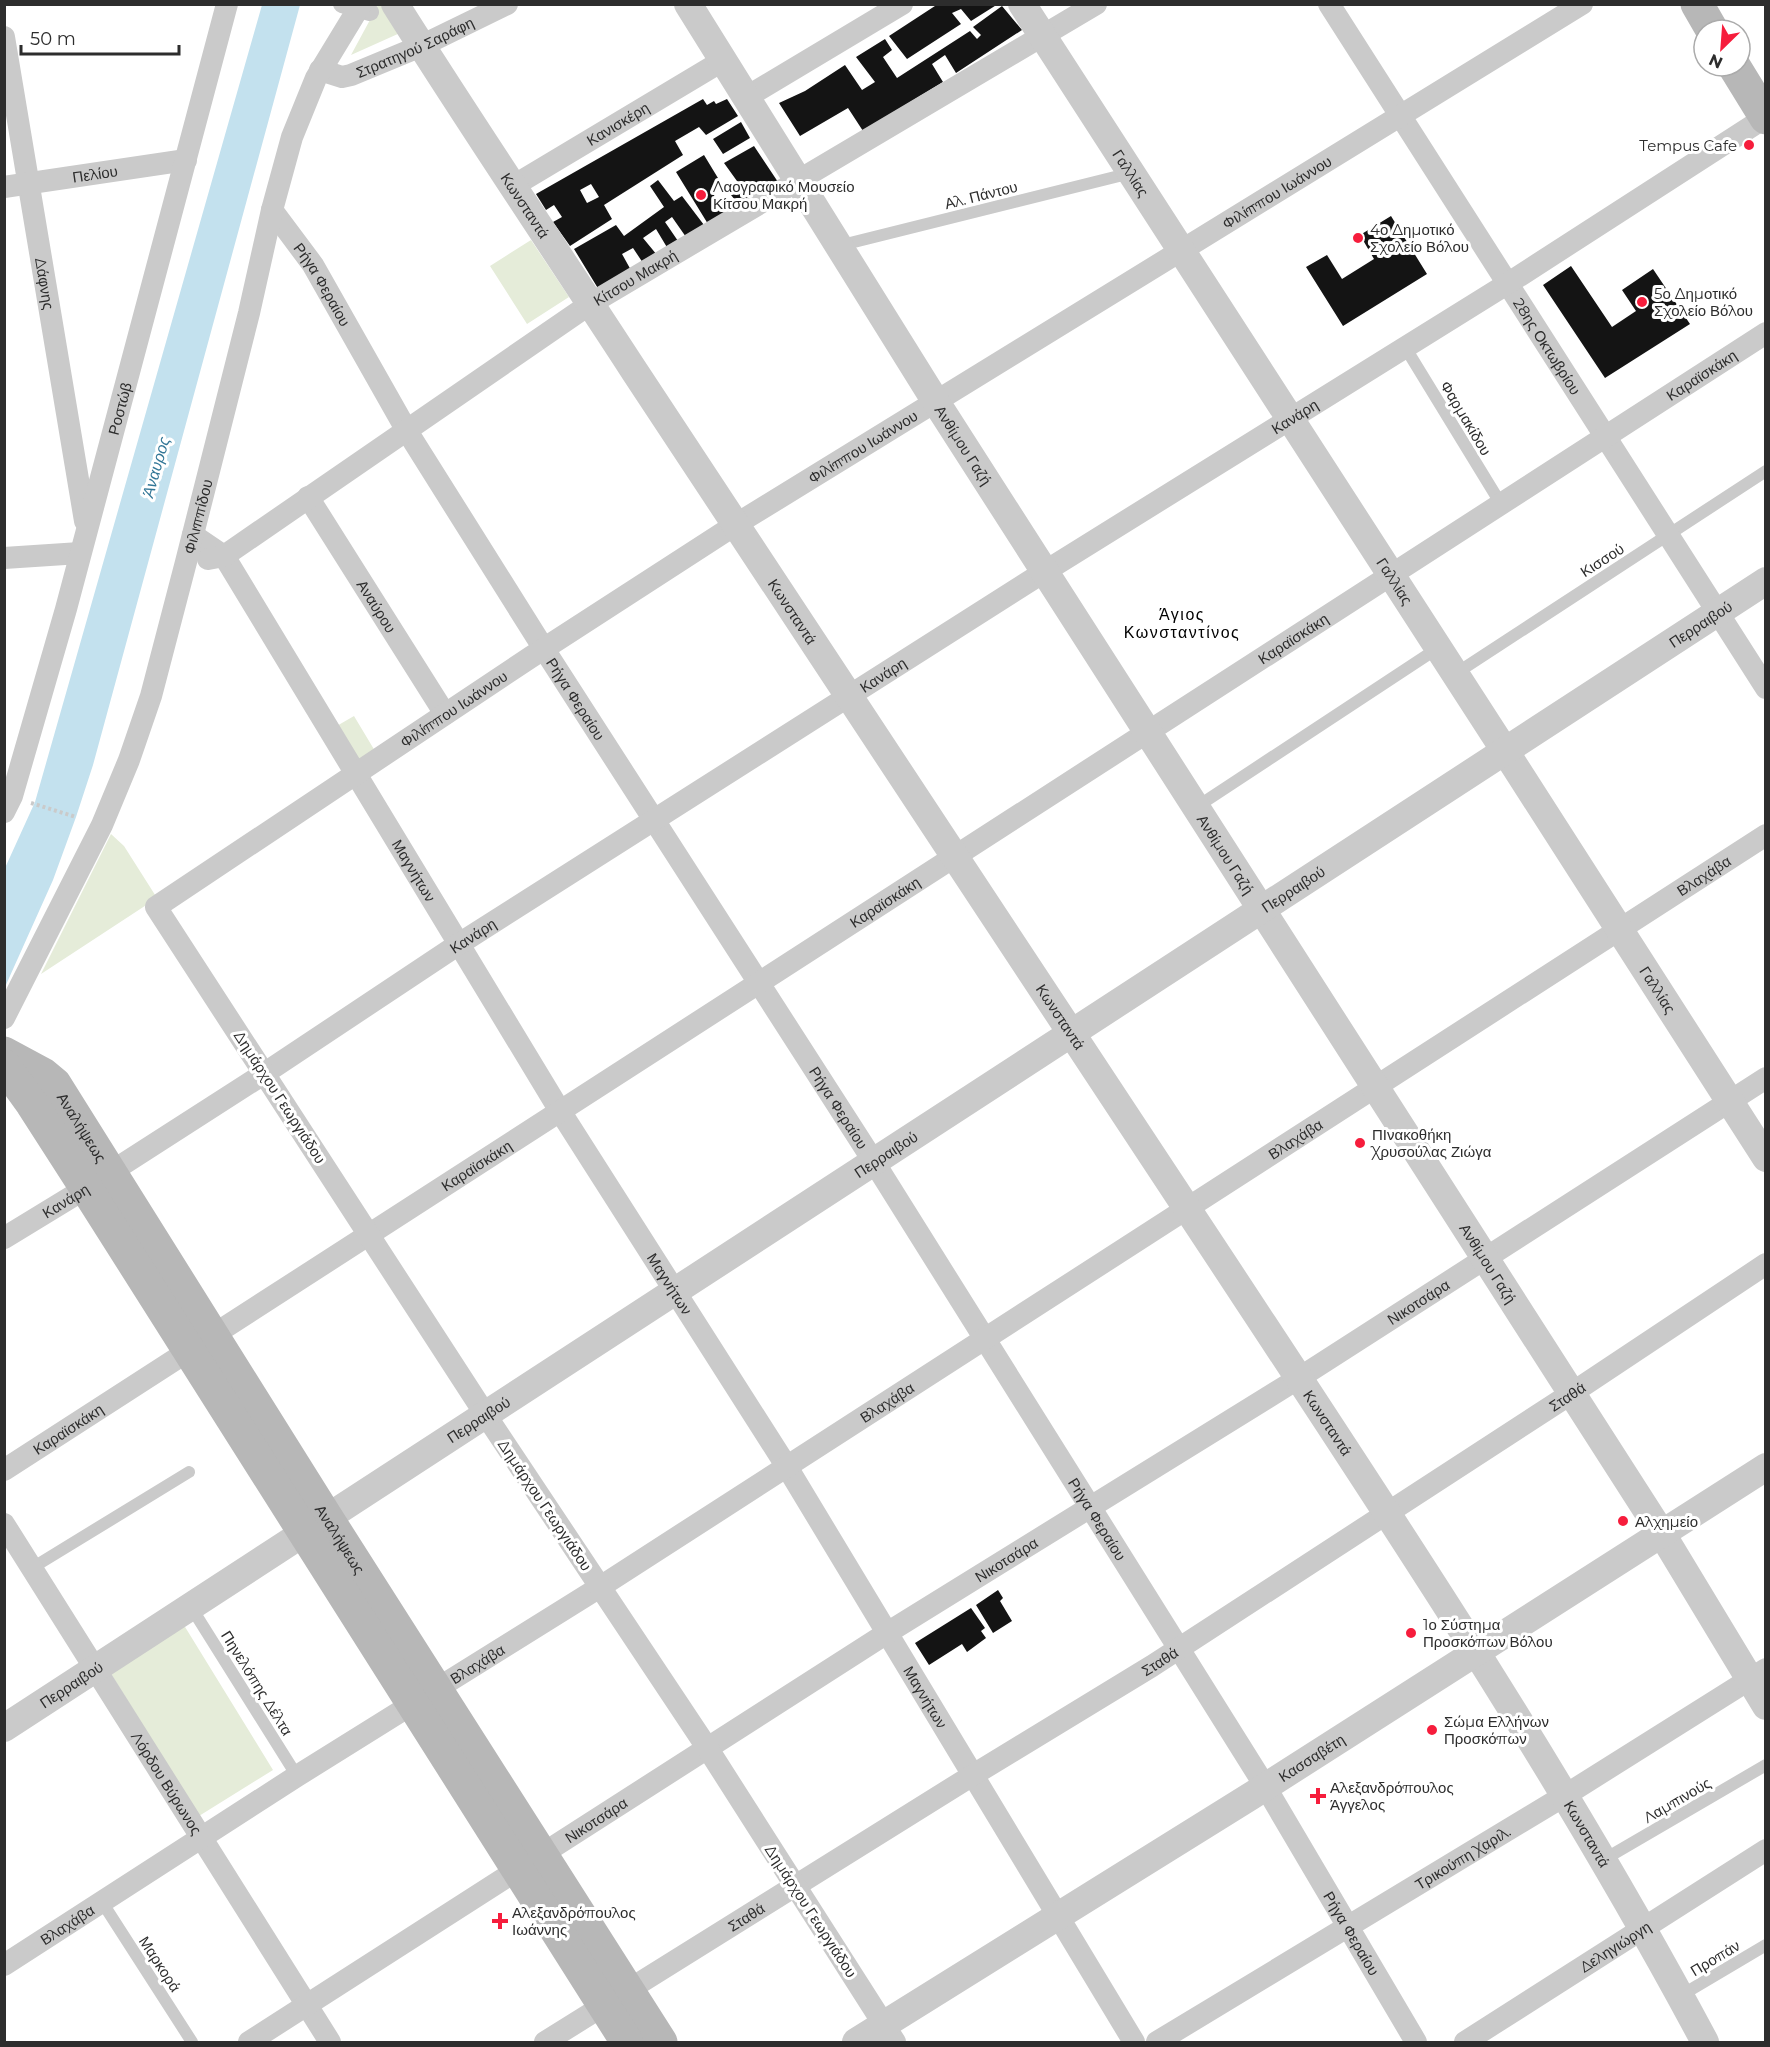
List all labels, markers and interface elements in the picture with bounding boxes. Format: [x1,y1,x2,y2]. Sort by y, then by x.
street label: Στρατηγού Σαράφη [353,12,477,81]
scale bar [21,18,178,56]
north arrow [1692,18,1752,78]
text: 50 m [30,28,76,50]
text: N [1706,50,1726,72]
street label: Κανισκέρη [583,97,652,149]
place label: Tempus Cafe [1639,136,1737,155]
marker: Tempus Cafe [1742,138,1756,152]
street label: Γαλλίας [1109,146,1153,200]
street label: Φιλίππου Ιωάννου [1218,151,1335,233]
street label: Πελίου [71,161,119,186]
street label: Κωνσταντά [497,169,554,242]
place label: Λαογραφικό Μουσείο Κίτσου Μακρή [713,177,855,213]
street label: Αλ. Πάντου [943,177,1019,213]
marker: Λαογραφικό Μουσείο Κίτσου Μακρή [694,188,708,202]
place label: 4ο Δημοτικό Σχολείο Βόλου [1370,220,1469,256]
marker: 4ο Δημοτικό Σχολείο Βόλου [1351,231,1365,245]
street label: Ρήγα Φεραίου [290,239,355,329]
street label: Κίτσου Μακρή [590,245,680,310]
street label: Δάφνης [32,256,59,311]
place label: 5ο Δημοτικό Σχολείο Βόλου [1654,284,1753,320]
street label: 28ης Οκτωβρίου [1510,294,1586,398]
marker: 5ο Δημοτικό Σχολείο Βόλου [1635,295,1649,309]
street label: Καραϊσκάκη [1662,345,1740,404]
street label: Φαρμακίδου [1436,377,1496,459]
street label: Ροστώβ [103,380,136,437]
street label: Κανάρη [1268,395,1321,438]
street label: Ανθίμου Γαζή [931,401,996,488]
street label: Φιλίππου Ιωάννου [804,406,921,487]
water label: Άναυρος [138,434,174,500]
street label: Φιλιππίδου [179,477,216,556]
street label: Κισσού [1577,539,1627,581]
street label: Γαλλίας [1373,554,1417,608]
street label: Κωνσταντά [764,575,821,648]
street label: Αναύρου [353,576,401,636]
street label: Περραιβού [1665,596,1736,651]
district label: Άγιος Κωνσταντίνος [1124,605,1240,642]
street label: Καραϊσκάκη [1254,609,1332,668]
street label: Κανάρη [856,653,910,696]
street label: Ρήγα Φεραίου [543,654,609,744]
street label: Φιλίππου Ιωάννου [396,666,511,751]
street label: Ανθίμου Γαζή [1193,811,1259,898]
street label: Μαγνήτων [388,836,440,905]
street label: Βλαχάβα [1673,851,1735,900]
street label: Περραιβού [1258,861,1328,916]
street label: Καραϊσκάκη [846,872,923,931]
street label: Κανάρη [446,913,500,957]
street label: Γαλλίας [1636,962,1680,1017]
street label: Κωνσταντά [1032,980,1090,1053]
street label: Δημάρχου Γεωργιάδου [230,1027,330,1167]
street label: Ρήγα Φεραίου [805,1063,872,1152]
street label: Αναλήψεως [53,1089,111,1166]
street label: Βλαχάβα [1264,1114,1326,1163]
place label: ΠΙνακοθήκη Χρυσούλας Ζιώγα [1370,1125,1492,1161]
street label: Περραιβού [850,1127,921,1182]
street label: Καραϊσκάκη [437,1136,515,1195]
marker: ΠΙνακοθήκη Χρυσούλας Ζιώγα [1353,1136,1367,1150]
street label: Κανάρη [39,1179,92,1222]
street label: Ανθίμου Γαζή [1456,1220,1521,1307]
street label: Μαγνήτων [643,1249,697,1318]
street label: Νικοτσάρα [1383,1274,1453,1329]
street label: Βλαχάβα [856,1377,918,1427]
street label: Σταθά [1545,1377,1589,1415]
street label: Κωνσταντά [1300,1386,1357,1459]
street label: Περραιβού [443,1392,514,1447]
street label: Καραϊσκάκη [29,1399,107,1459]
street label: Δημάρχου Γεωργιάδου [494,1436,596,1574]
street label: Ρήγα Φεραίου [1065,1474,1131,1564]
street label: Αναλήψεως [311,1501,370,1577]
place label: Αλχημείο [1635,1512,1698,1531]
marker: Αλχημείο [1616,1514,1630,1528]
street label: Νικοτσάρα [971,1532,1041,1586]
place label: 1ο Σύστημα Προσκόπων Βόλου [1423,1615,1553,1651]
marker: 1ο Σύστημα Προσκόπων Βόλου [1404,1626,1418,1640]
street label: Πηνελόπης Δέλτα [217,1627,297,1739]
street label: Βλαχάβα [446,1639,508,1688]
street label: Σταθά [1138,1642,1182,1680]
street label: Περραιβού [36,1657,106,1712]
street label: Μαγνήτων [900,1662,952,1732]
place label: Σώμα Ελλήνων Προσκόπων [1444,1712,1549,1748]
marker: Σώμα Ελλήνων Προσκόπων [1425,1723,1439,1737]
street label: Λόρδου Βύρωνος [128,1728,206,1838]
street label: Κασσαβέτη [1275,1729,1348,1786]
street label: Λαμπινούς [1640,1773,1714,1827]
place label: Αλεξανδρόπουλος Άγγελος [1330,1778,1454,1814]
marker: Αλεξανδρόπουλος Άγγελος [1311,1789,1325,1803]
street label: Νικοτσάρα [561,1792,631,1847]
street label: Κωνσταντά [1560,1797,1615,1871]
street label: Τρικούπη Χαριλ. [1411,1821,1514,1893]
street label: Δημάρχου Γεωργιάδου [761,1841,861,1981]
street label: Ρήγα Φεραίου [1320,1888,1384,1979]
street label: Σταθά [724,1898,768,1935]
street label: Βλαχάβα [36,1900,98,1949]
place label: Αλεξανδρόπουλος Ιωάννης [512,1903,636,1939]
marker: Αλεξανδρόπουλος Ιωάννης [493,1914,507,1928]
street label: Δεληγιώργη [1576,1917,1654,1976]
street label: Μαρκορά [135,1933,185,1996]
street label: Προπάν [1687,1936,1743,1980]

